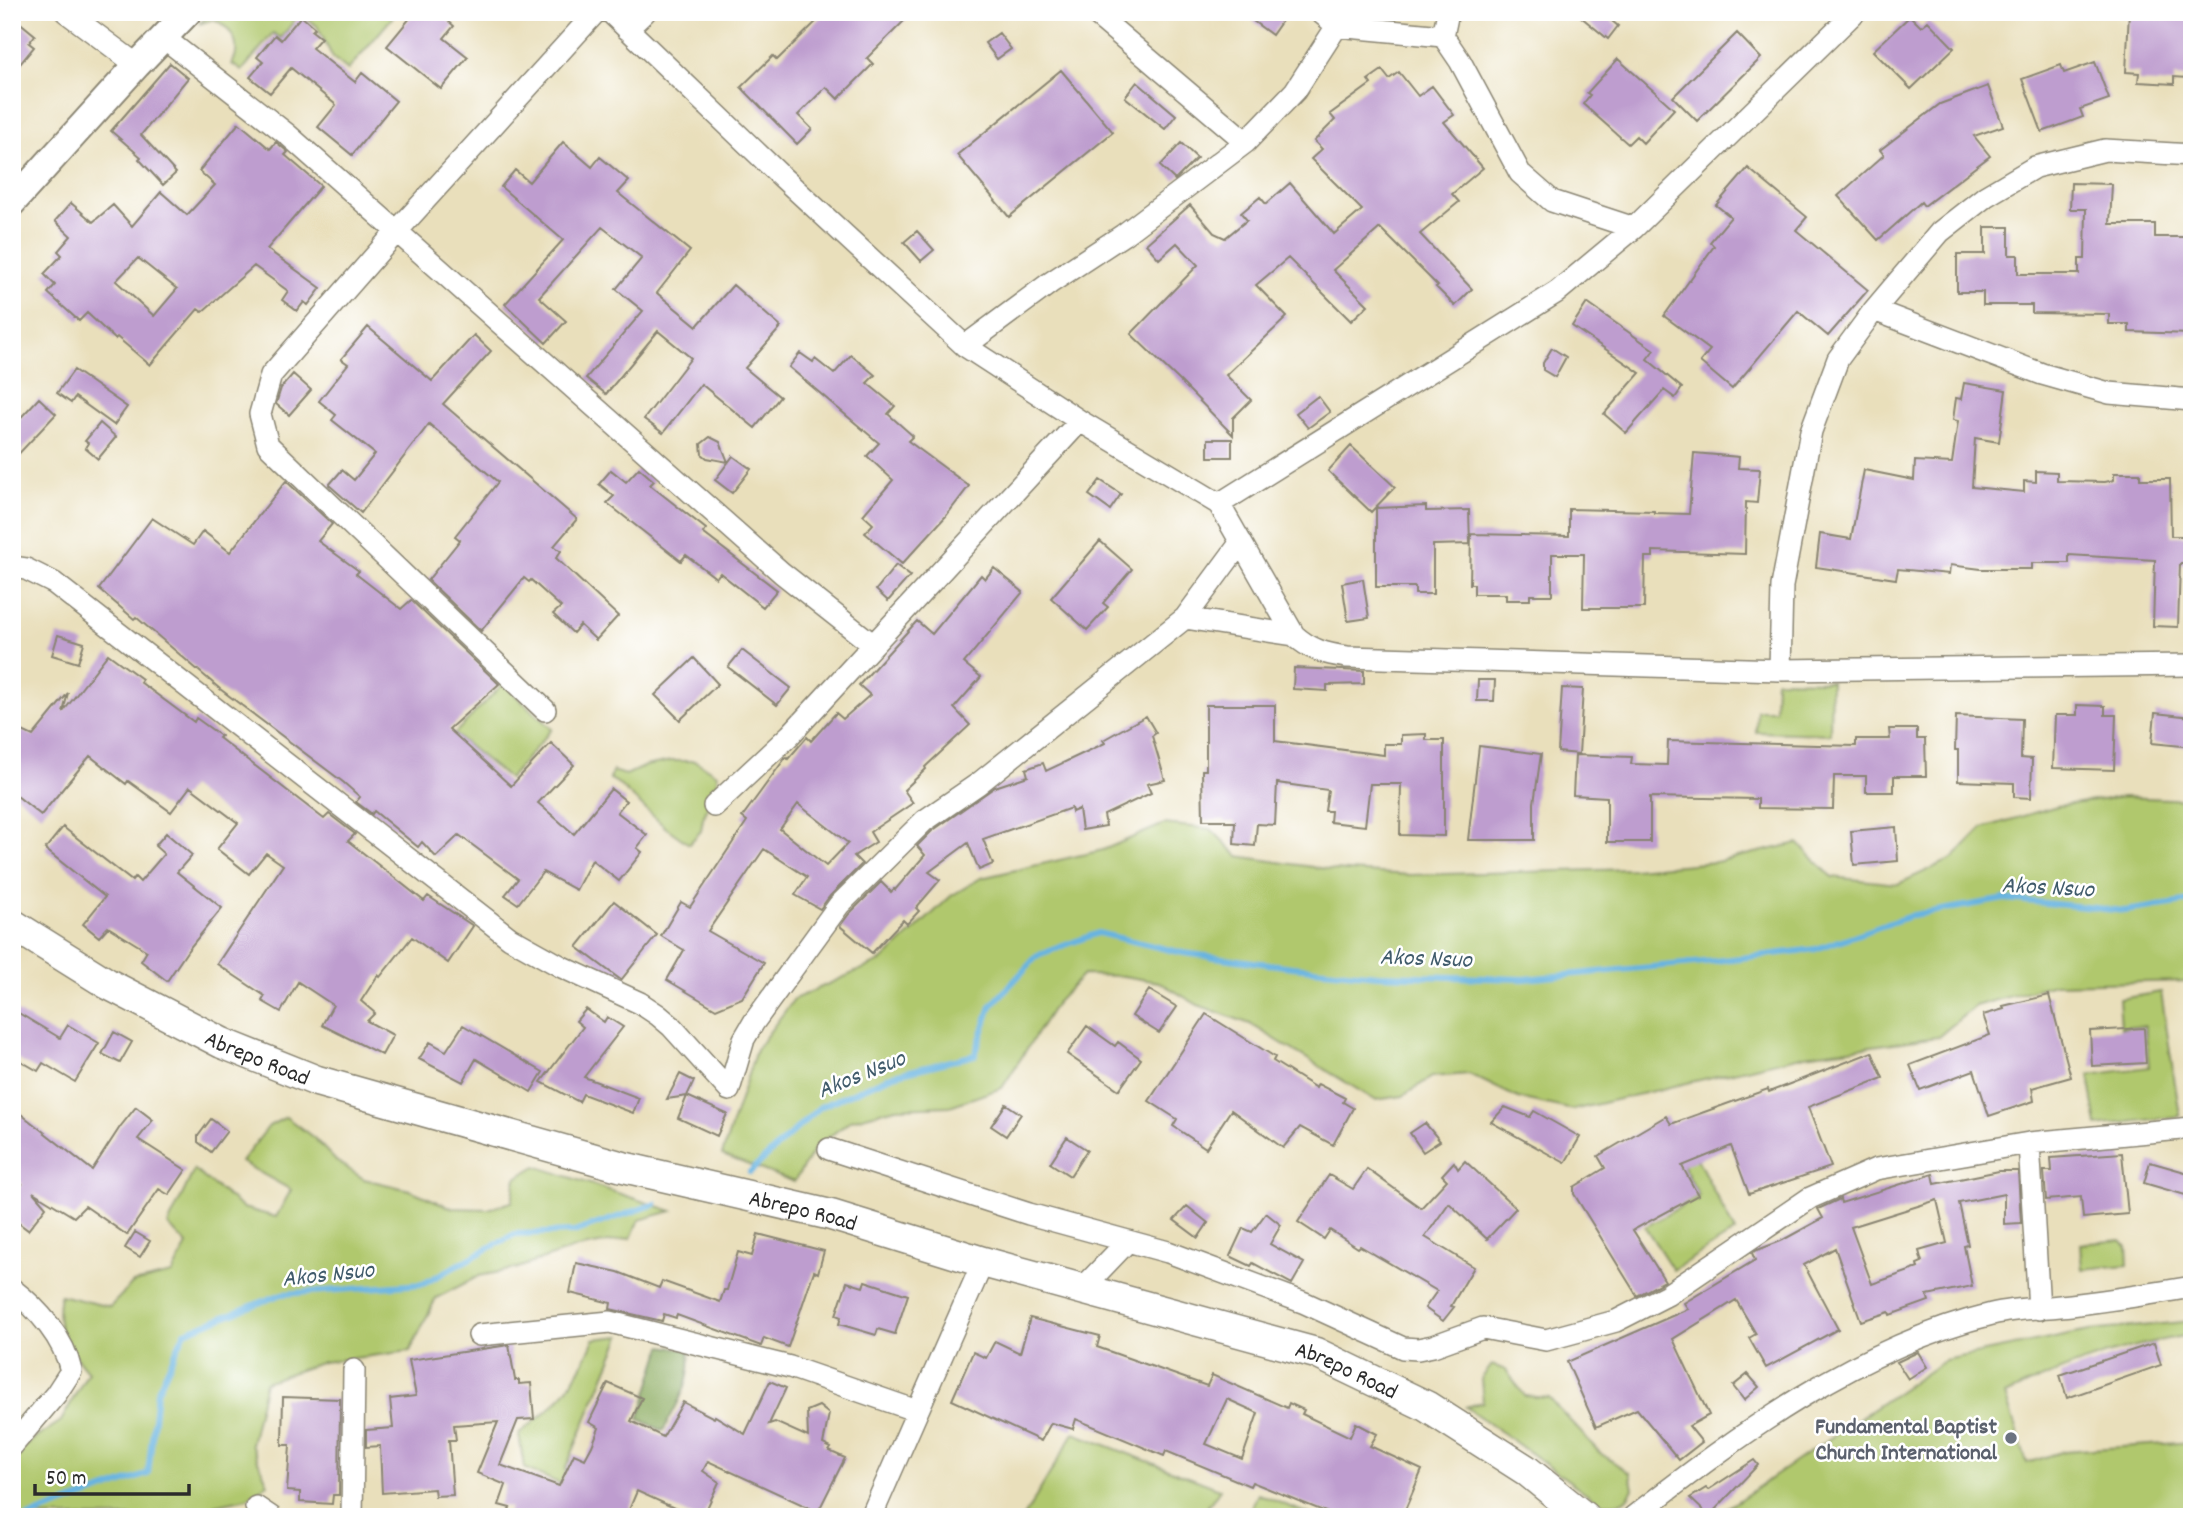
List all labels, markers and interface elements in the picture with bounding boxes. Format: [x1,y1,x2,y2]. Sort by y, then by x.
water label: Akos Nsuo [2001,870,2096,908]
water label: Akos Nsuo [1379,941,1474,979]
street label: Abrepo Road [198,1024,314,1096]
water label: Akos Nsuo [813,1042,912,1109]
street label: Abrepo Road [745,1184,861,1242]
water label: Akos Nsuo [281,1254,377,1298]
street label: Abrepo Road [1291,1335,1402,1410]
place label: Fundamental Baptist Church International [1815,1412,1998,1471]
marker: Fundamental Baptist Church International [2003,1430,2019,1446]
scale bar [35,1452,189,1496]
text: 50 m [46,1465,86,1495]

